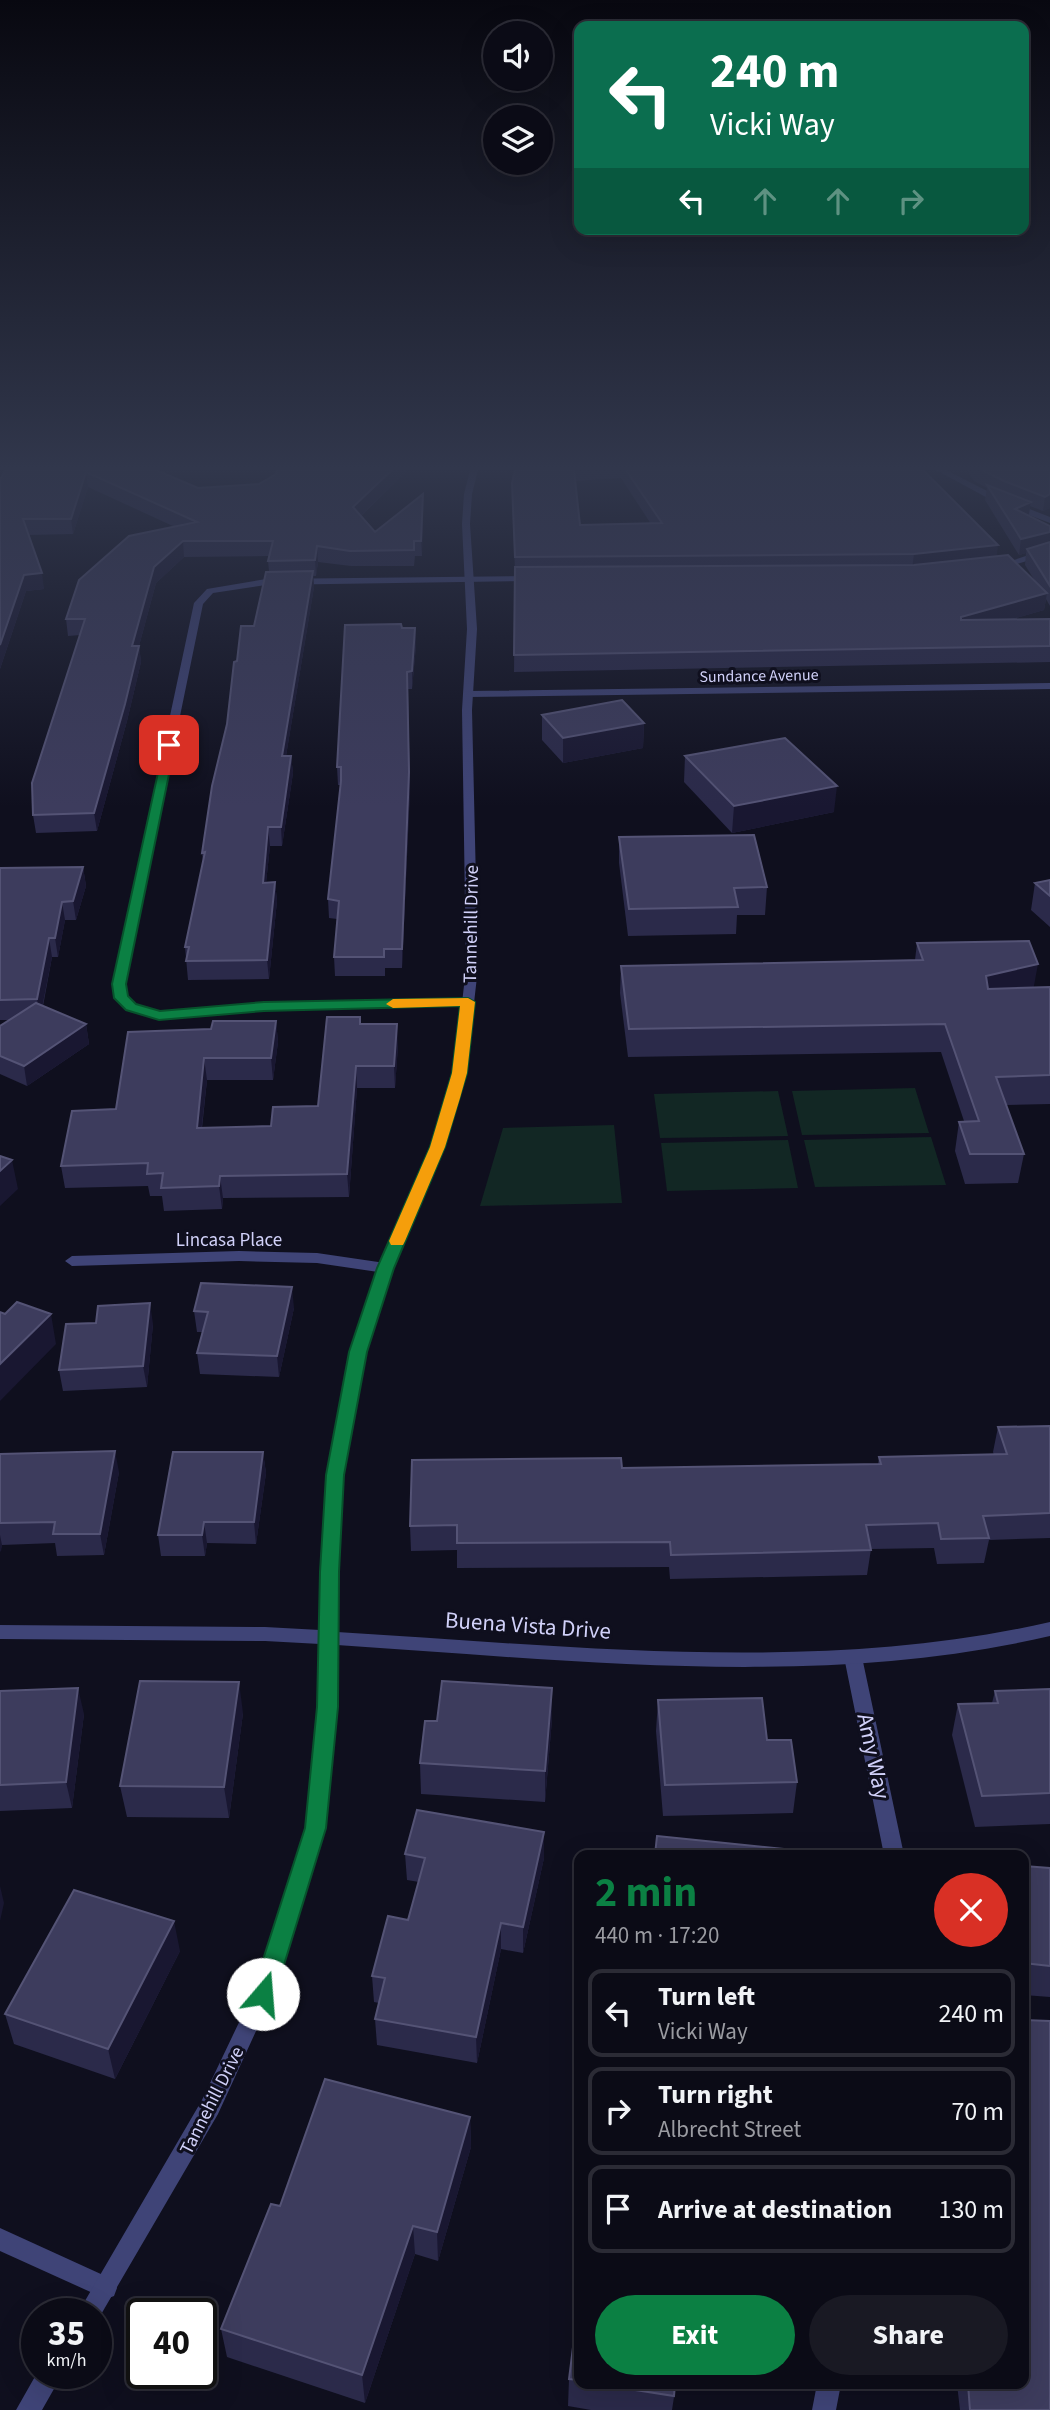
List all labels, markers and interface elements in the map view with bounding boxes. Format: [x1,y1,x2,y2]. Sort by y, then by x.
map controls [483,21,553,175]
button: sound [483,21,553,91]
text: 240 m [710,37,839,107]
icon: left [595,49,686,140]
text: Vicki Way [710,102,835,148]
button: layers [483,105,553,175]
icon: left [673,182,711,220]
icon: ahead [746,182,784,220]
icon: ahead [819,182,857,220]
icon: right [892,182,930,220]
street label: Sundance Avenue [699,664,819,688]
pin [139,715,199,775]
icon: arrive [150,726,188,764]
street label: Tannehill Drive [457,865,486,983]
street label: Lincasa Place [176,1227,282,1254]
street label: Buena Vista Drive [444,1603,612,1648]
street label: Amy Way [848,1710,899,1802]
text: 2 min [595,1863,697,1923]
button: close [934,1873,1008,1947]
text: 440 m · 17:20 [595,1919,719,1952]
position arrow [226,1957,300,2031]
text: Turn left [658,1978,755,2015]
icon: left [599,1994,637,2032]
text: 240 m [938,1995,1004,2032]
text: Vicki Way [658,2015,748,2048]
street label: Tannehill Drive [173,2042,251,2160]
text: Turn right [658,2076,773,2113]
icon: right [599,2092,637,2130]
text: 70 m [951,2093,1004,2130]
text: Albrecht Street [658,2113,801,2146]
icon: arrive [599,2190,637,2228]
text: Arrive at destination [658,2191,892,2228]
text: 130 m [938,2191,1004,2228]
button: Exit [595,2295,795,2375]
button: Share [809,2295,1008,2375]
speed limit sign: 40 [126,2298,217,2389]
text: 35 [48,2309,85,2359]
text: km/h [47,2348,86,2373]

